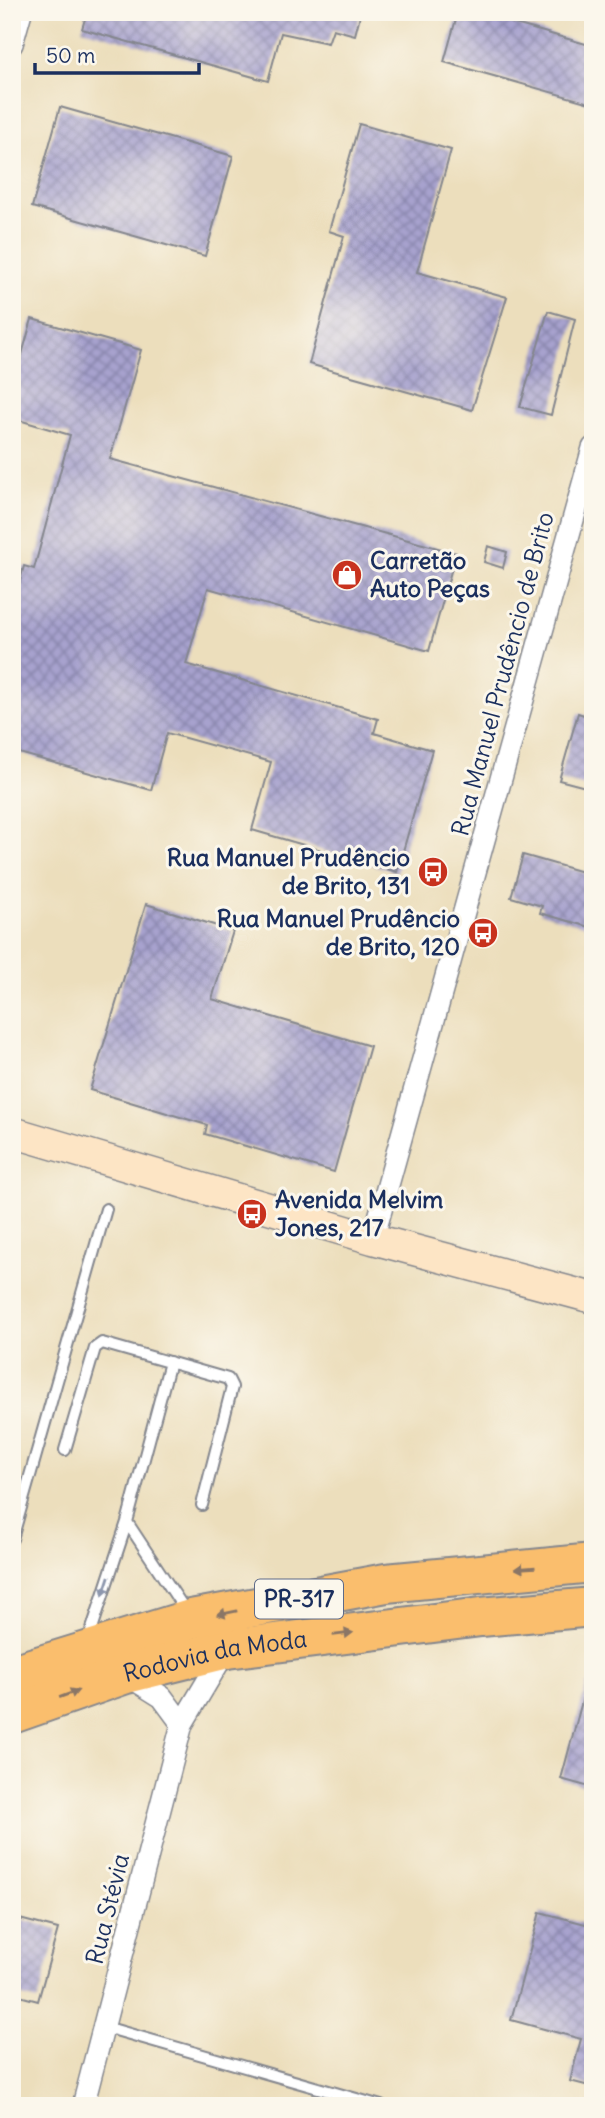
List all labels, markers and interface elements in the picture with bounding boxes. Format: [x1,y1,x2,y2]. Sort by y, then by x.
scale bar [35,32,200,76]
text: 50 m [46,42,95,69]
street label: Rua Manuel Prudêncio de Brito [444,509,560,839]
place label: Carretão Auto Peças [370,545,490,603]
shop icon: Carretão Auto Peças [330,558,364,592]
place label: Rua Manuel Prudêncio de Brito, 131 [167,842,410,900]
bus stop icon: Rua Manuel Prudêncio de Brito, 131 [416,855,450,889]
place label: Rua Manuel Prudêncio de Brito, 120 [217,903,460,961]
bus stop icon: Rua Manuel Prudêncio de Brito, 120 [466,916,500,950]
place label: Avenida Melvim Jones, 217 [275,1184,443,1242]
bus stop icon: Avenida Melvim Jones, 217 [235,1197,269,1231]
one-way arrow [513,1563,535,1574]
one-way arrow [100,1576,111,1597]
road number: PR-317 [255,1580,343,1618]
one-way arrow [216,1607,238,1618]
street label: Rodovia da Moda [120,1623,309,1688]
one-way arrow [332,1629,354,1640]
one-way arrow [58,1688,79,1699]
street label: Rua Stévia [79,1850,135,1967]

